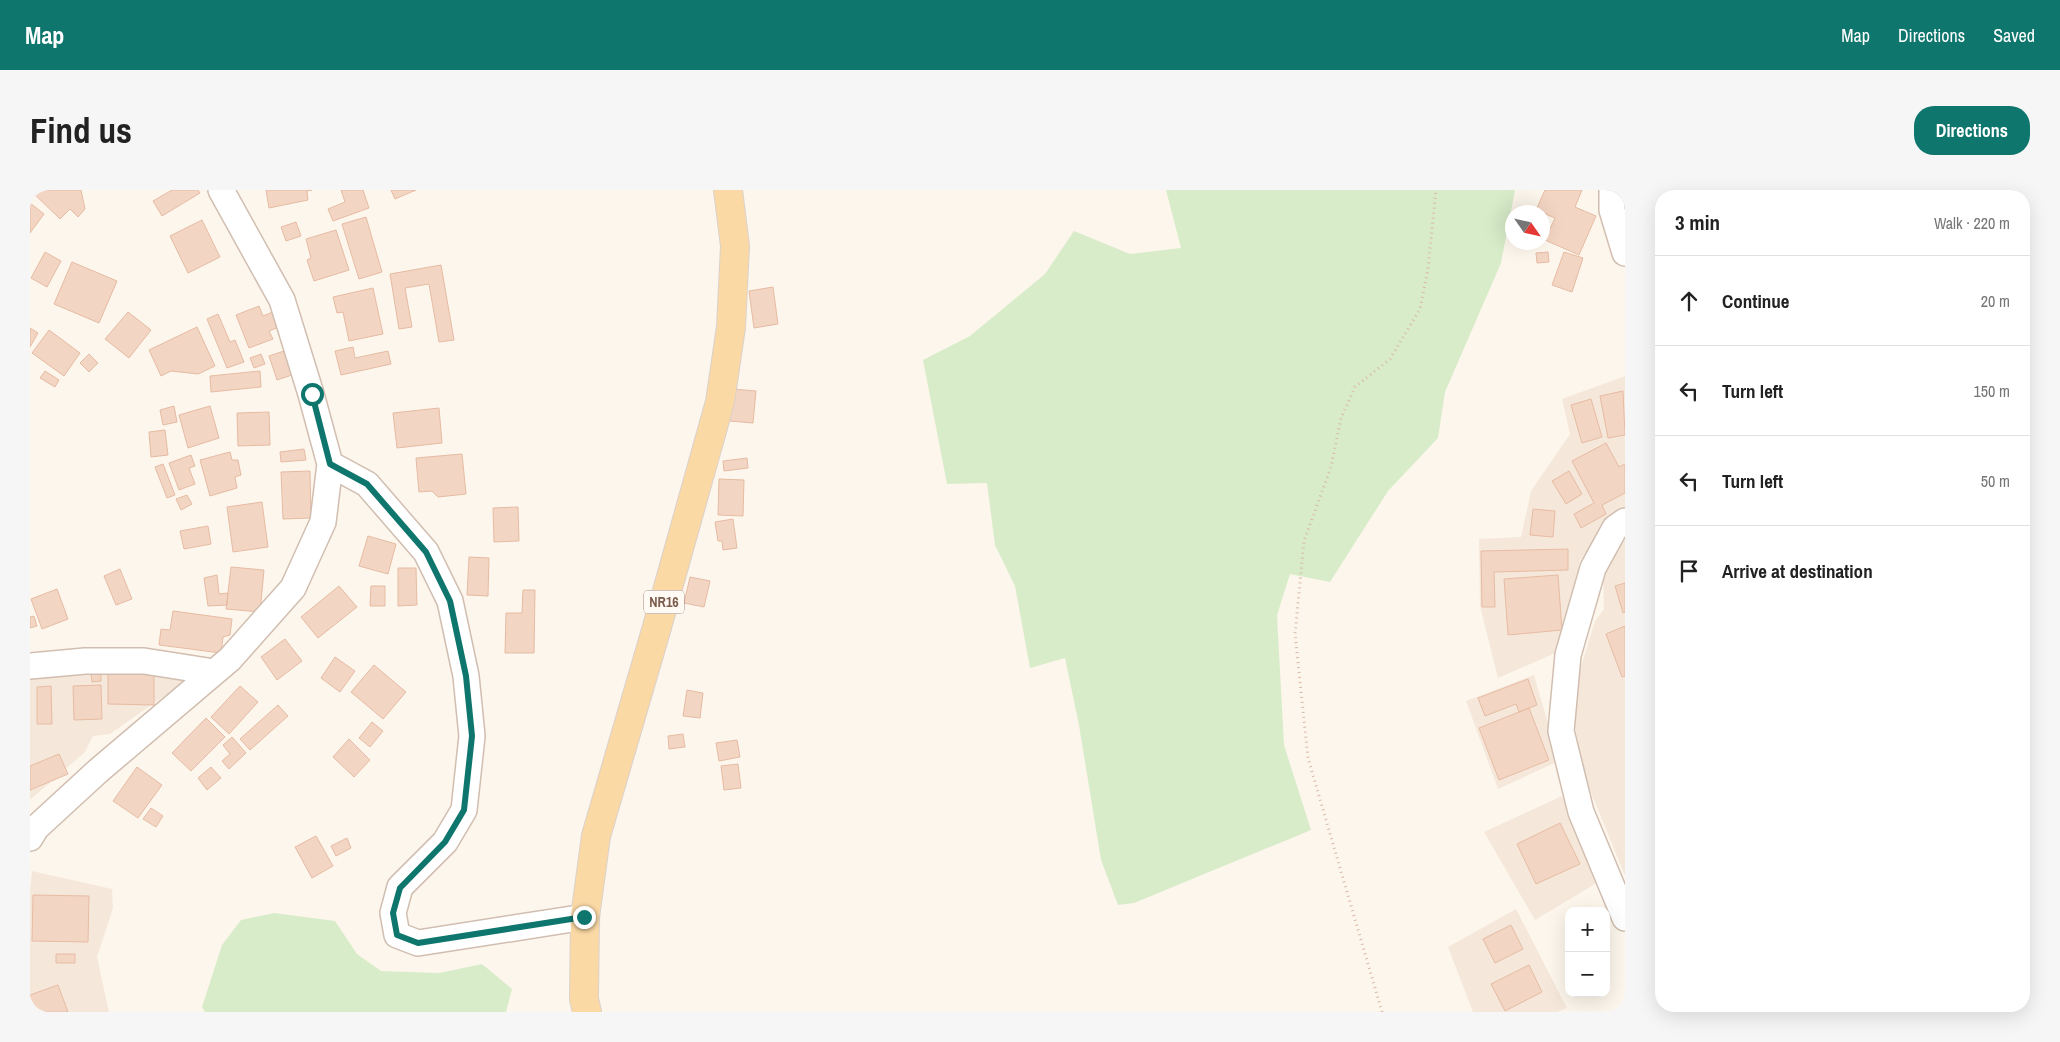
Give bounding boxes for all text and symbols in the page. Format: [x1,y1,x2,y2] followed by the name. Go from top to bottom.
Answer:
[25,19,64,51] text: Map
[1841,23,1870,48] text: Map
[1898,23,1965,48] text: Directions
[1993,23,2035,48] text: Saved
[1914,106,2030,155] button: Directions
[30,107,132,154] text: Find us
[1505,205,1550,250] north arrow
[1675,208,1720,237] text: 3 min
[1934,212,2010,234] text: Walk · 220 m
[1675,287,1703,315] icon: ahead
[1722,288,1790,314] text: Continue
[1981,290,2010,312] text: 20 m
[1675,377,1703,405] icon: left
[1722,378,1783,404] text: Turn left
[1974,380,2010,402] text: 150 m
[301,383,324,406] route start
[1675,467,1703,495] icon: left
[1722,468,1783,494] text: Turn left
[1981,470,2010,492] text: 50 m
[1675,557,1703,585] icon: arrive
[1722,558,1873,584] text: Arrive at destination
[644,591,684,614] road number: NR16
[573,906,596,929] route end
[1565,907,1610,997] map controls
[1565,907,1610,952] button: +
[1565,952,1610,997] button: −

